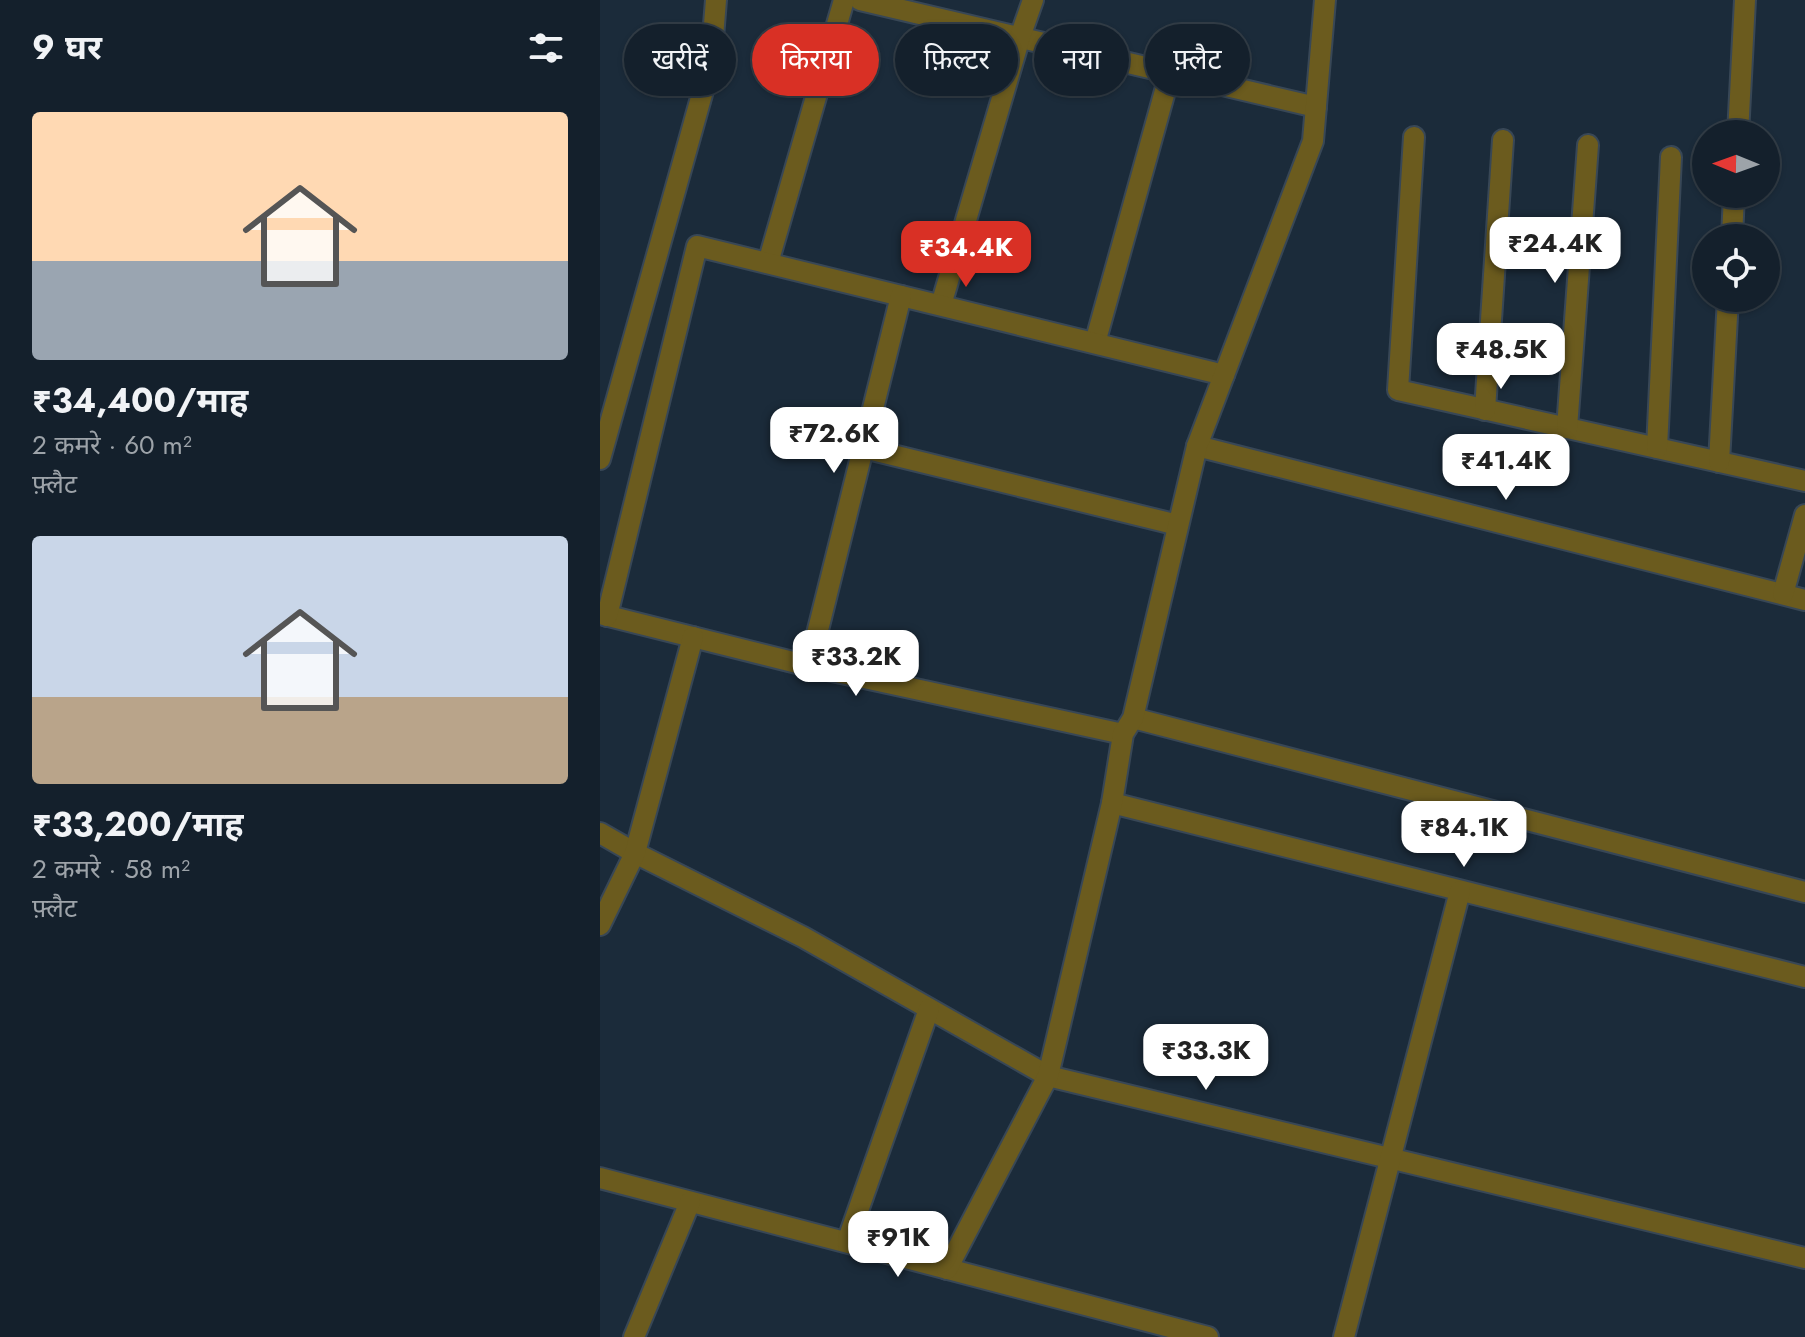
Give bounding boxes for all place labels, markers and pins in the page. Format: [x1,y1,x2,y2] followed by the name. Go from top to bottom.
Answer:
[1490,217,1620,285] pin: ₹24.4K
[901,221,1031,289] pin: ₹34.4K
[1436,323,1566,391] pin: ₹48.5K
[769,407,899,475] pin: ₹72.6K
[1441,434,1571,502] pin: ₹41.4K
[791,630,921,698] pin: ₹33.2K
[1399,801,1529,869] pin: ₹84.1K
[1141,1024,1271,1092] pin: ₹33.3K
[851,1211,945,1279] pin: ₹91K

